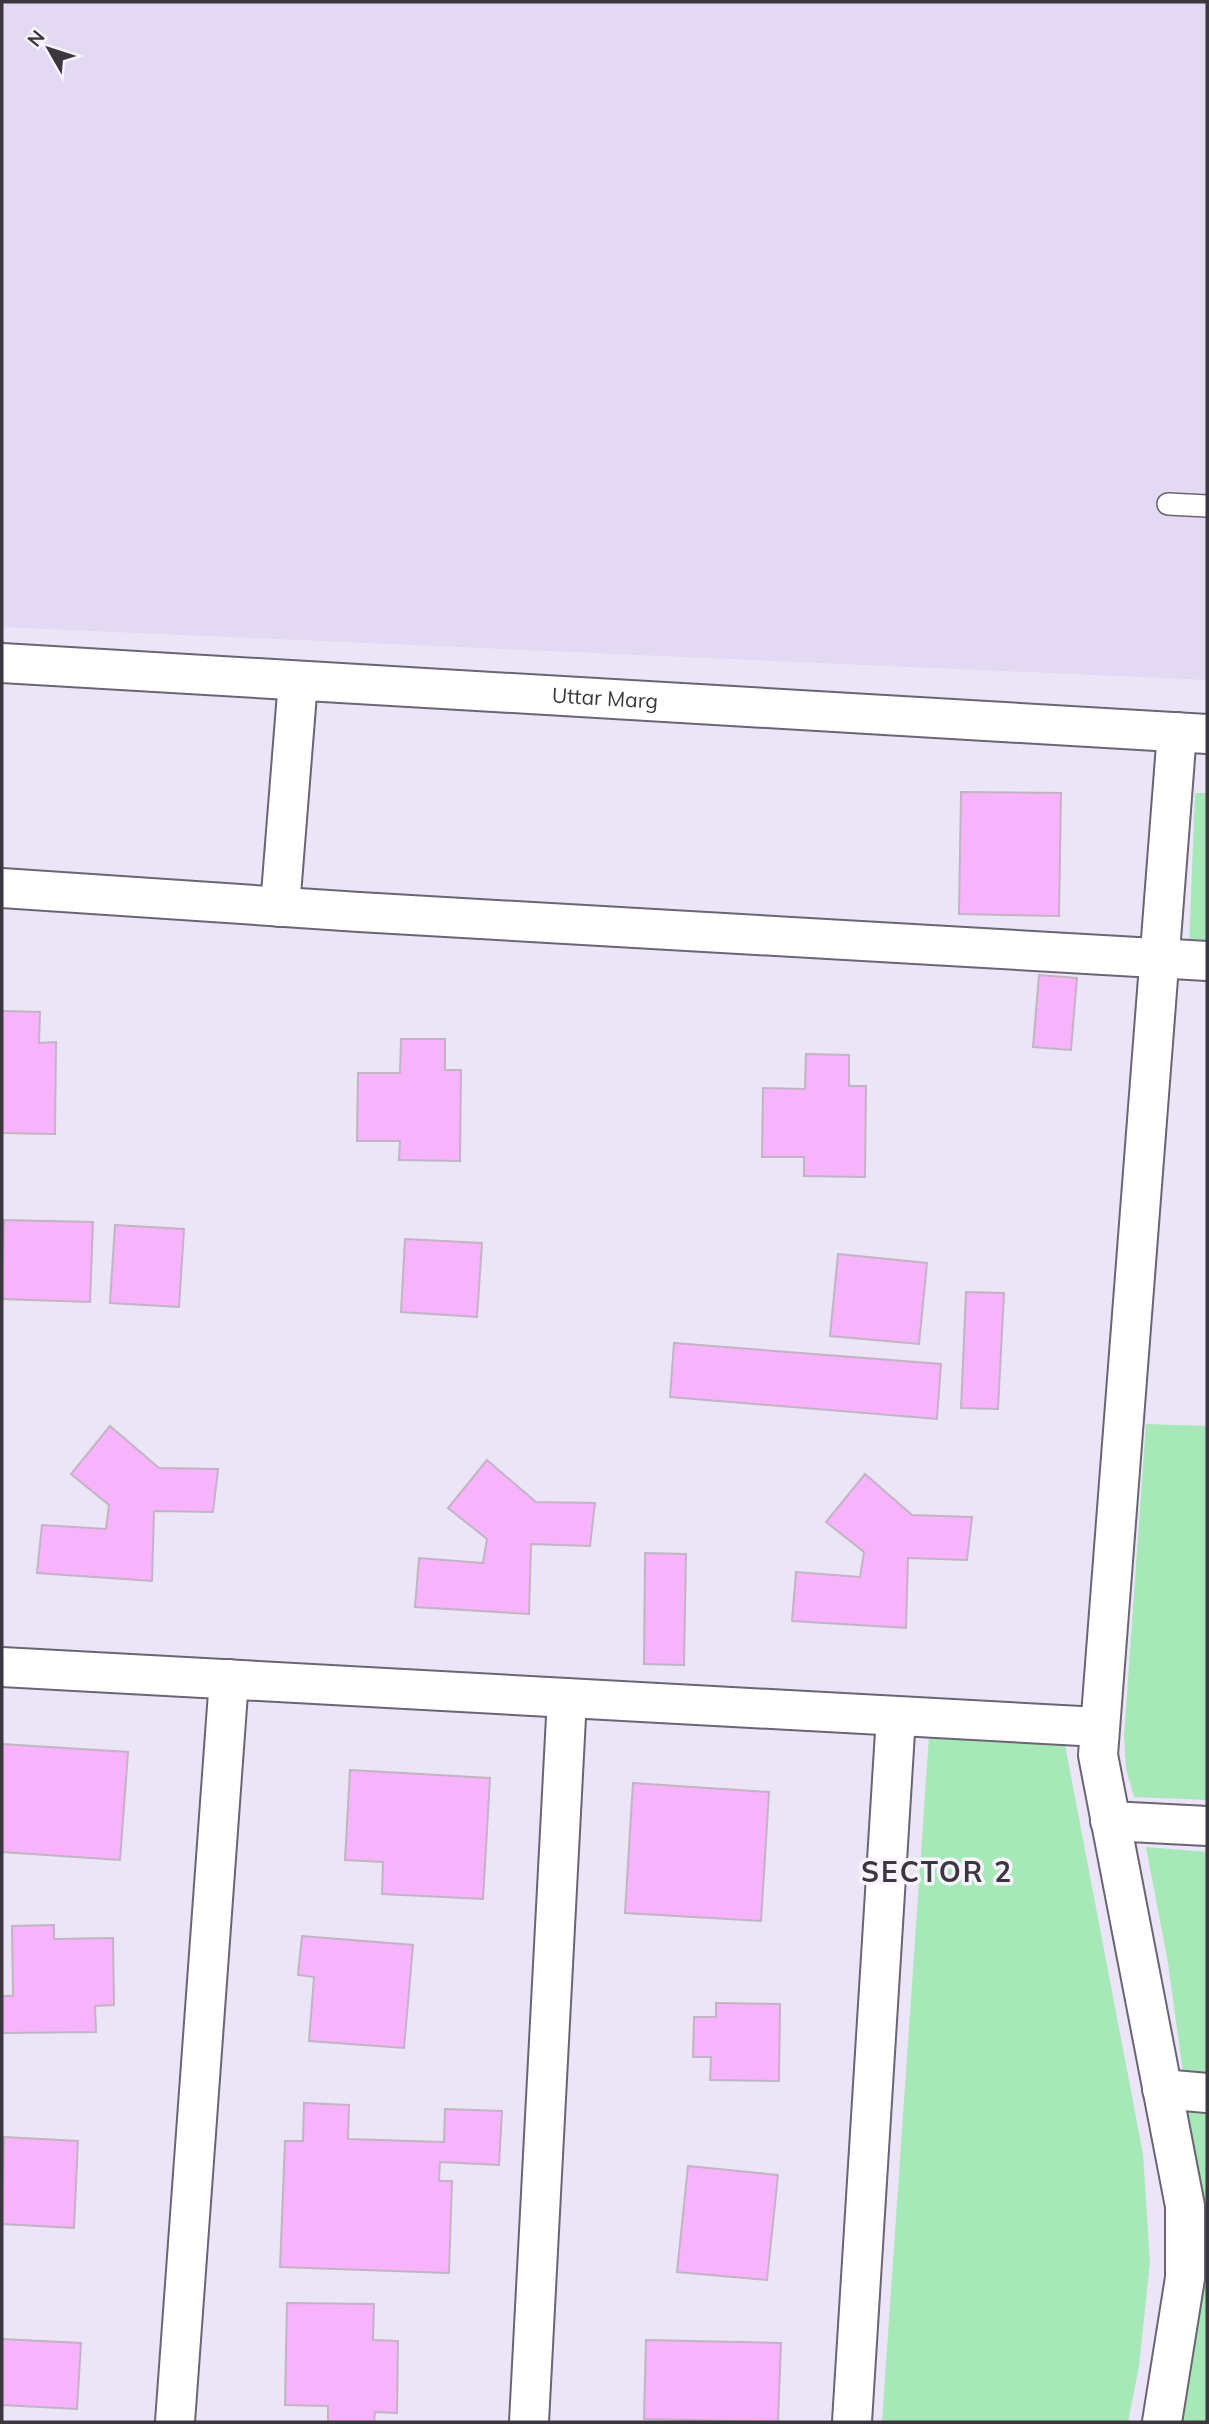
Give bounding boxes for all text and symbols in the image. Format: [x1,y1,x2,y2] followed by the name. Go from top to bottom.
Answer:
[14,14,84,84] north arrow
[22,25,50,51] text: N
[551,681,659,714] street label: Uttar Marg
[861,1854,1013,1889] district label: SECTOR 2

